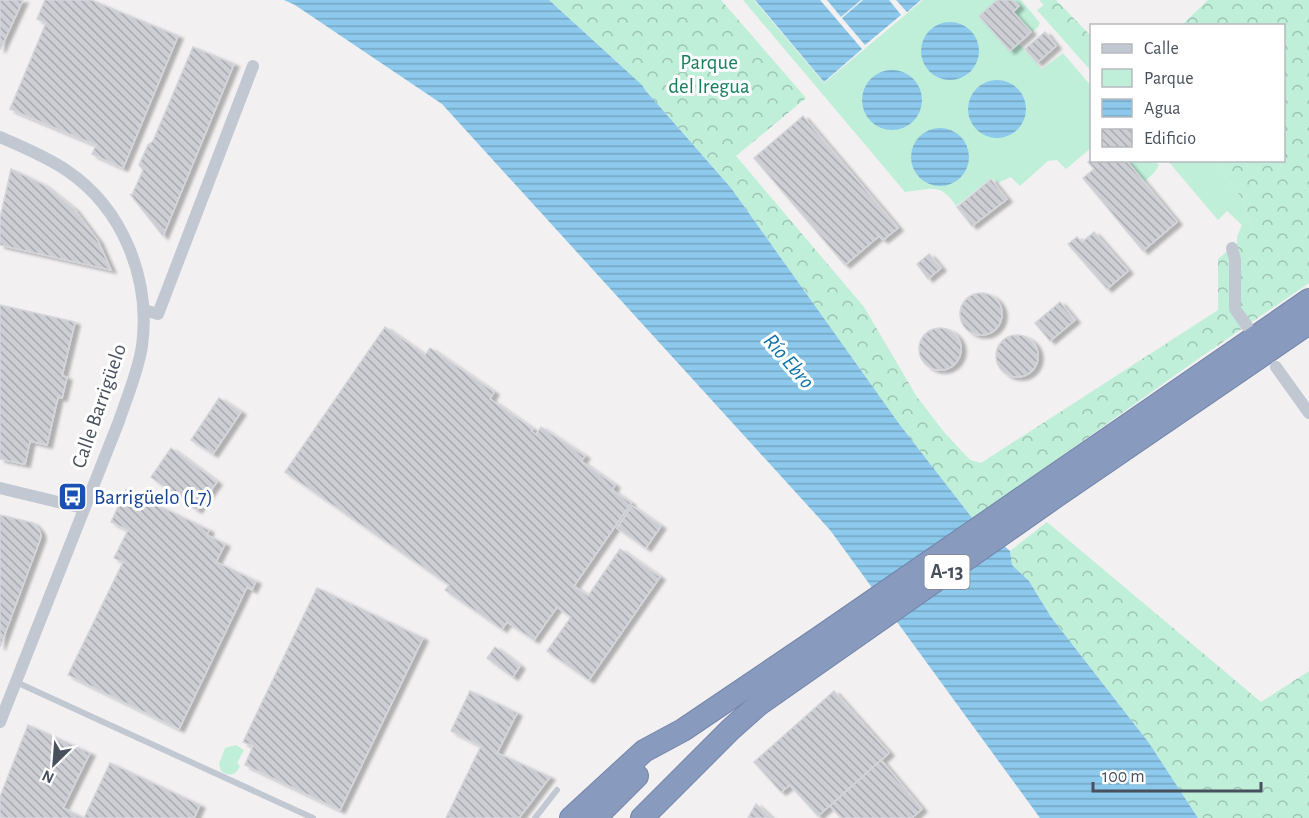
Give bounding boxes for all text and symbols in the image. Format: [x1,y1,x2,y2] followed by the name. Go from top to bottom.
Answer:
[1090,24,1285,162] legend
[1144,40,1179,58] text: Calle
[668,52,750,97] park label: Parque del Iregua
[1144,70,1193,88] text: Parque
[1144,100,1181,118] text: Agua
[1144,130,1196,148] text: Edificio
[759,329,819,393] water label: Río Ebro
[68,341,130,471] street label: Calle Barrigüelo
[57,481,89,513] bus stop icon: Barrigüelo (L7)
[94,487,213,508] place label: Barrigüelo (L7)
[924,555,970,589] road number: A-13
[24,734,84,794] north arrow
[1093,755,1261,793] scale bar
[40,767,57,786] text: N
[1102,768,1145,786] text: 100 m

